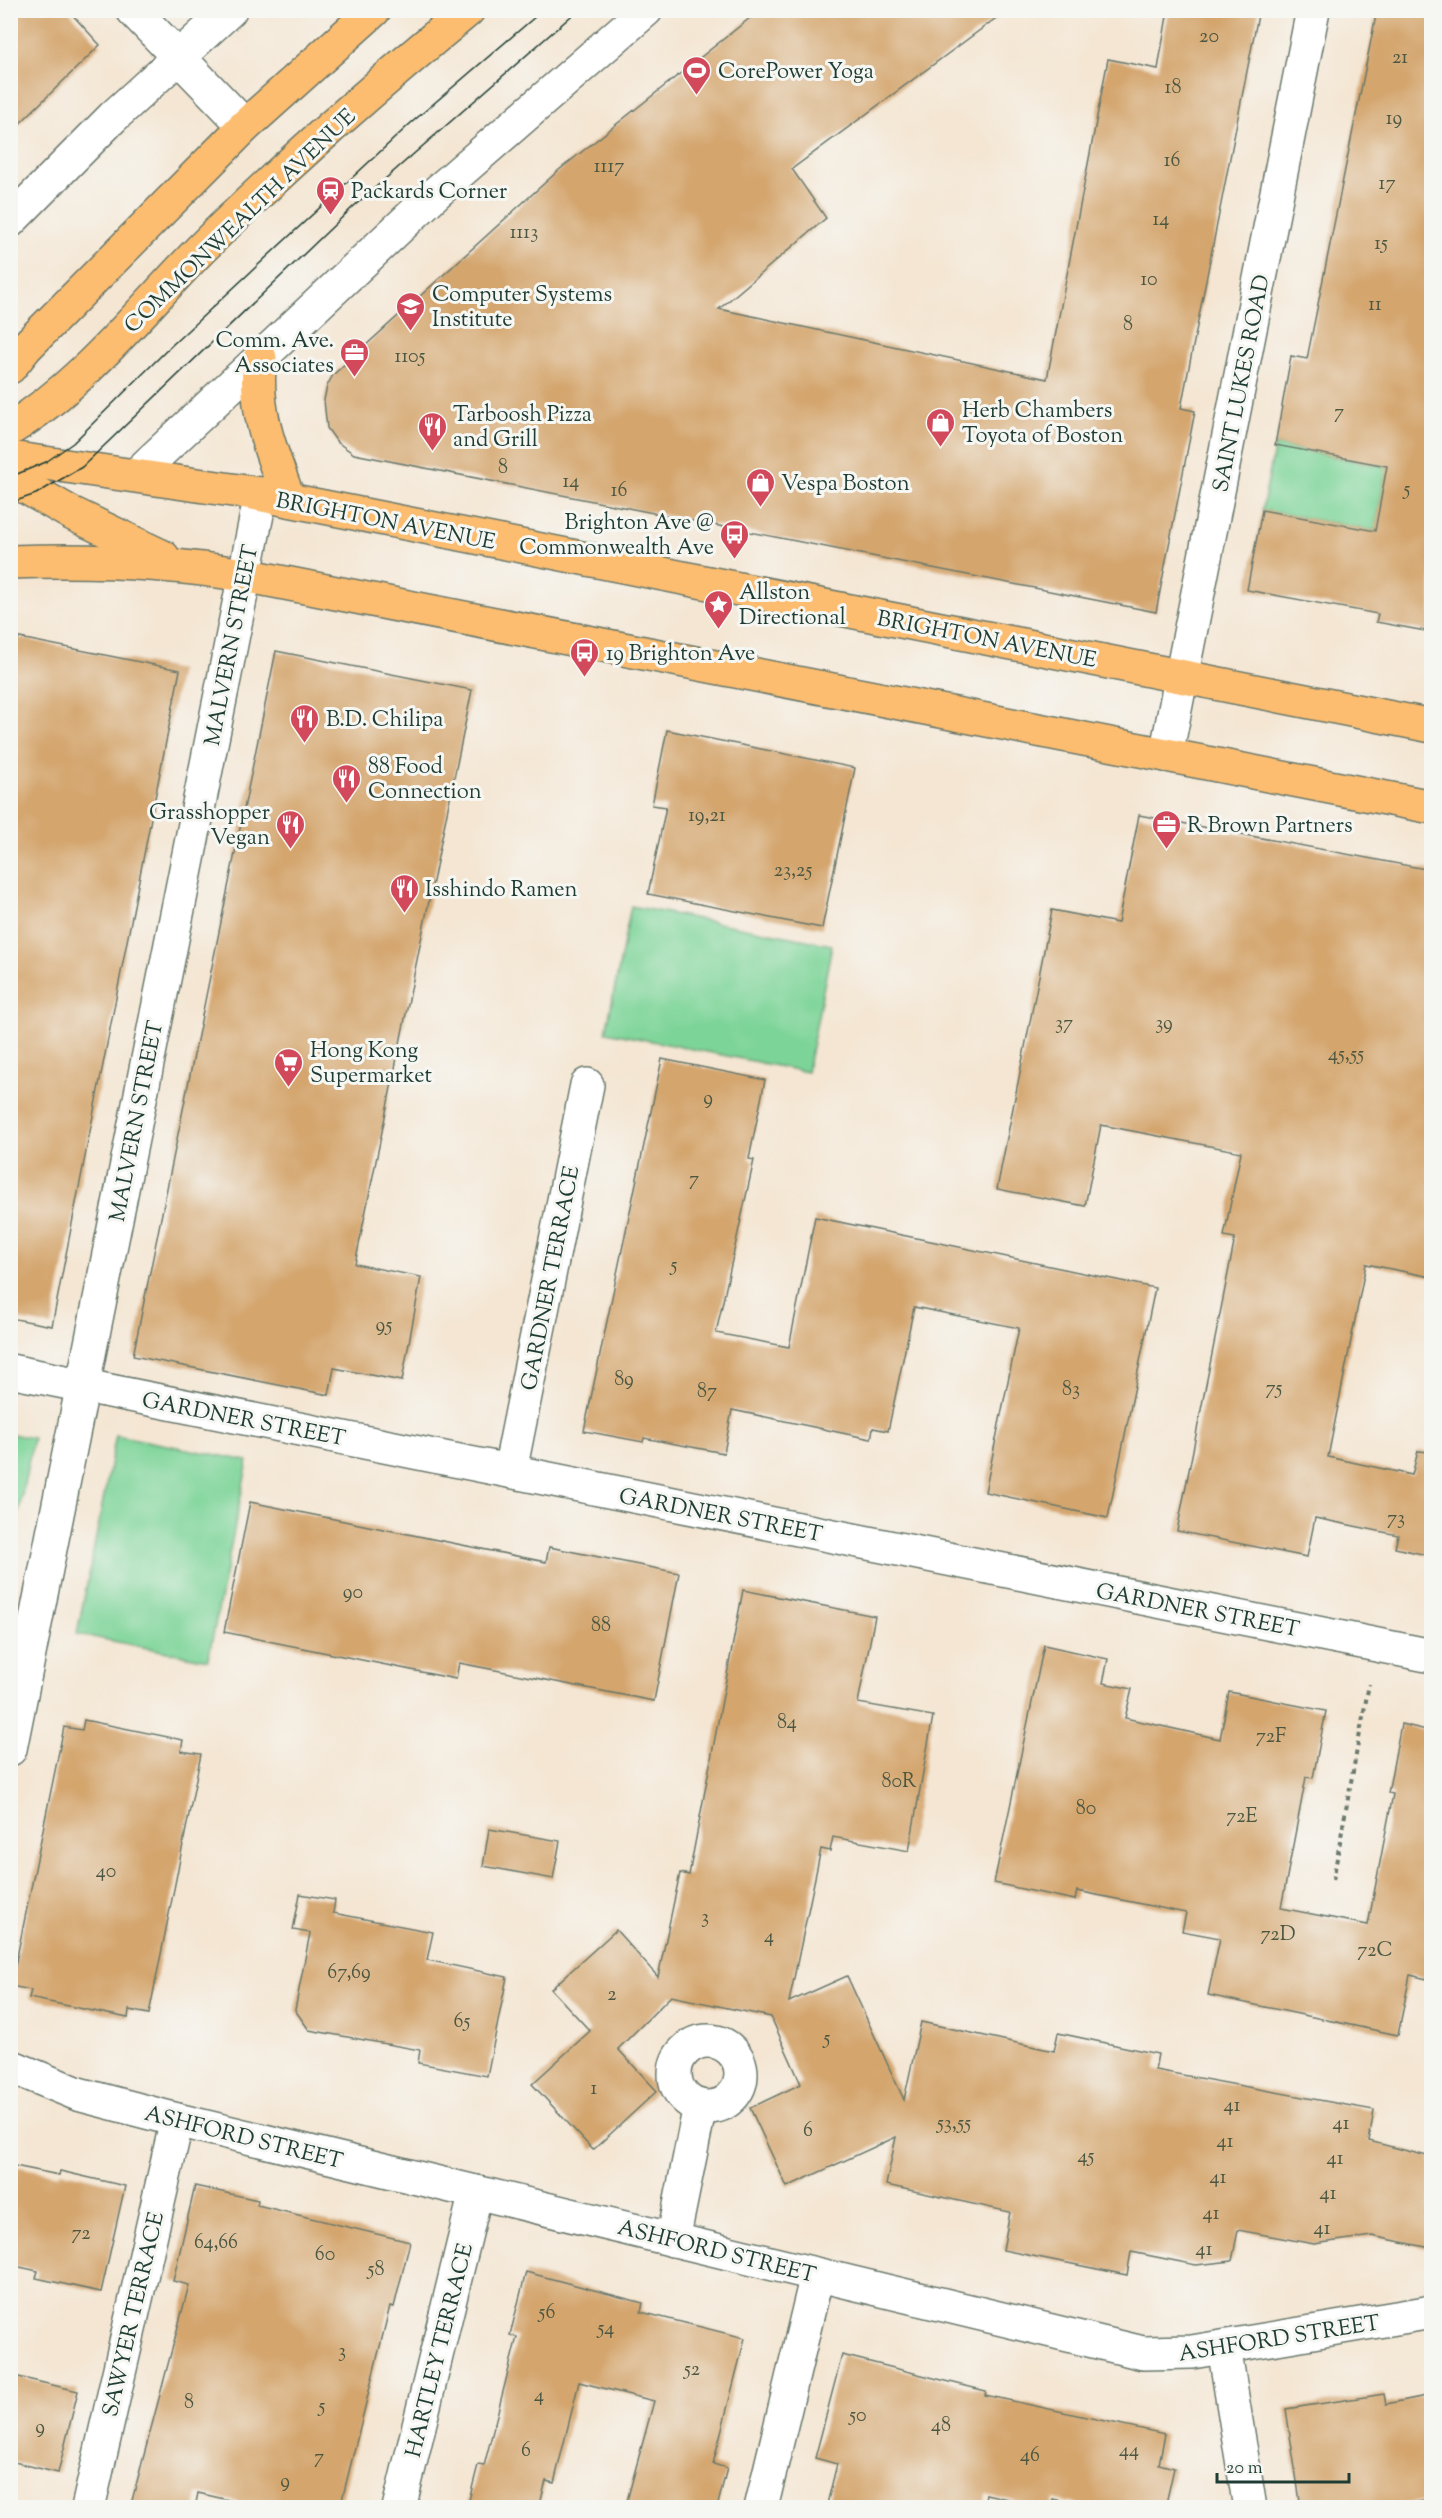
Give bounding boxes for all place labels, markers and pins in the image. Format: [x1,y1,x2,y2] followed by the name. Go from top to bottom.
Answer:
[681,54,713,96] sports icon: CorePower Yoga
[718,57,874,89] place label: CorePower Yoga
[314,174,346,216] station icon: Packards Corner
[351,177,507,209] place label: Packards Corner
[432,280,612,337] place label: Computer Systems Institute
[395,290,427,332] school or university icon: Computer Systems Institute
[215,326,334,383] place label: Comm. Ave. Associates
[339,336,371,378] office icon: Comm. Ave. Associates
[962,396,1123,453] place label: Herb Chambers Toyota of Boston
[453,400,592,457] place label: Tarboosh Pizza and Grill
[925,406,957,448] shop icon: Herb Chambers Toyota of Boston
[416,410,448,452] restaurant icon: Tarboosh Pizza and Grill
[744,466,776,508] shop icon: Vespa Boston
[781,469,910,501] place label: Vespa Boston
[519,508,714,565] place label: Brighton Ave @ Commonwealth Ave
[719,518,751,560] bus stop icon: Brighton Ave @ Commonwealth Ave
[739,578,846,635] place label: Allston Directional
[702,588,734,630] place icon: Allston Directional
[569,636,601,678] bus stop icon: 19 Brighton Ave
[606,639,755,671] place label: 19 Brighton Ave
[289,702,321,744] restaurant icon: B.D. Chilipa
[326,705,443,737] place label: B.D. Chilipa
[368,752,482,809] place label: 88 Food Connection
[331,762,363,804] restaurant icon: 88 Food Connection
[149,798,270,855] place label: Grasshopper Vegan
[275,808,307,850] restaurant icon: Grasshopper Vegan
[1150,808,1182,850] office icon: R Brown Partners
[1187,811,1353,843] place label: R Brown Partners
[388,872,420,914] restaurant icon: Isshindo Ramen
[425,875,578,907] place label: Isshindo Ramen
[310,1036,432,1093] place label: Hong Kong Supermarket
[273,1046,305,1088] supermarket icon: Hong Kong Supermarket

